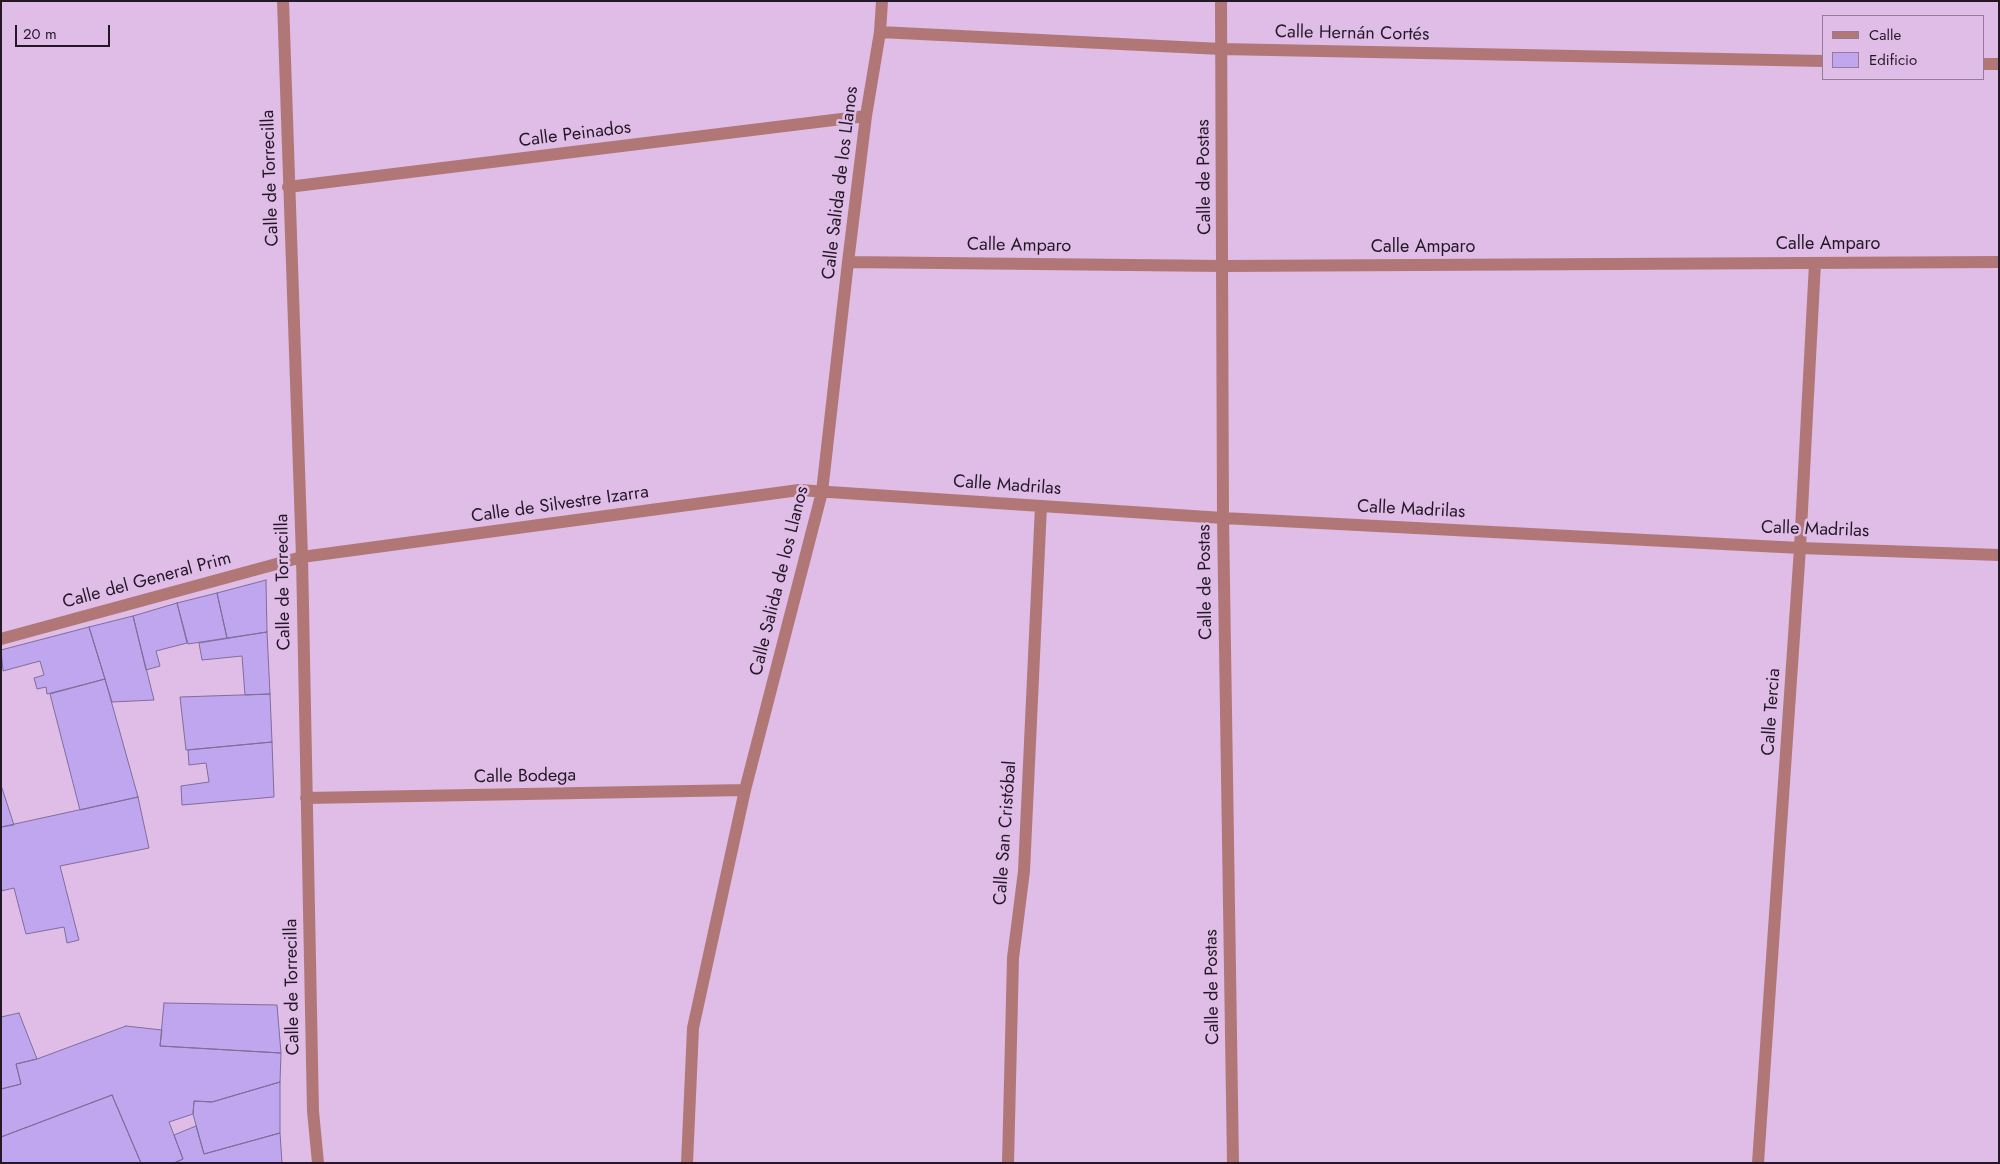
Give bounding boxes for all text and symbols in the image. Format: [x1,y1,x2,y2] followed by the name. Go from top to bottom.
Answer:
[18,15,112,47] scale bar
[1822,15,1985,80] legend
[1275,22,1429,46] street label: Calle Hernán Cortés
[23,23,57,45] text: 20 m
[1869,24,1901,46] text: Calle
[1869,49,1917,71] text: Edificio
[818,85,864,281] street label: Calle Salida de los Llanos
[258,109,284,247] street label: Calle de Torrecilla
[518,117,632,153] street label: Calle Peinados
[1193,119,1217,235] street label: Calle de Postas
[967,234,1071,258] street label: Calle Amparo
[1776,234,1880,256] street label: Calle Amparo
[1371,237,1475,259] street label: Calle Amparo
[952,471,1062,501] street label: Calle Madrilas
[470,482,650,528] street label: Calle de Silvestre Izarra
[746,484,814,678] street label: Calle Salida de los Llanos
[1356,496,1466,524] street label: Calle Madrilas
[272,513,296,651] street label: Calle de Torrecilla
[1760,517,1870,543] street label: Calle Madrilas
[1194,524,1218,640] street label: Calle de Postas
[60,548,234,614] street label: Calle del General Prim
[1758,668,1786,756] street label: Calle Tercia
[990,760,1022,906] street label: Calle San Cristóbal
[474,765,576,789] street label: Calle Bodega
[281,918,305,1056] street label: Calle de Torrecilla
[1201,929,1225,1045] street label: Calle de Postas

